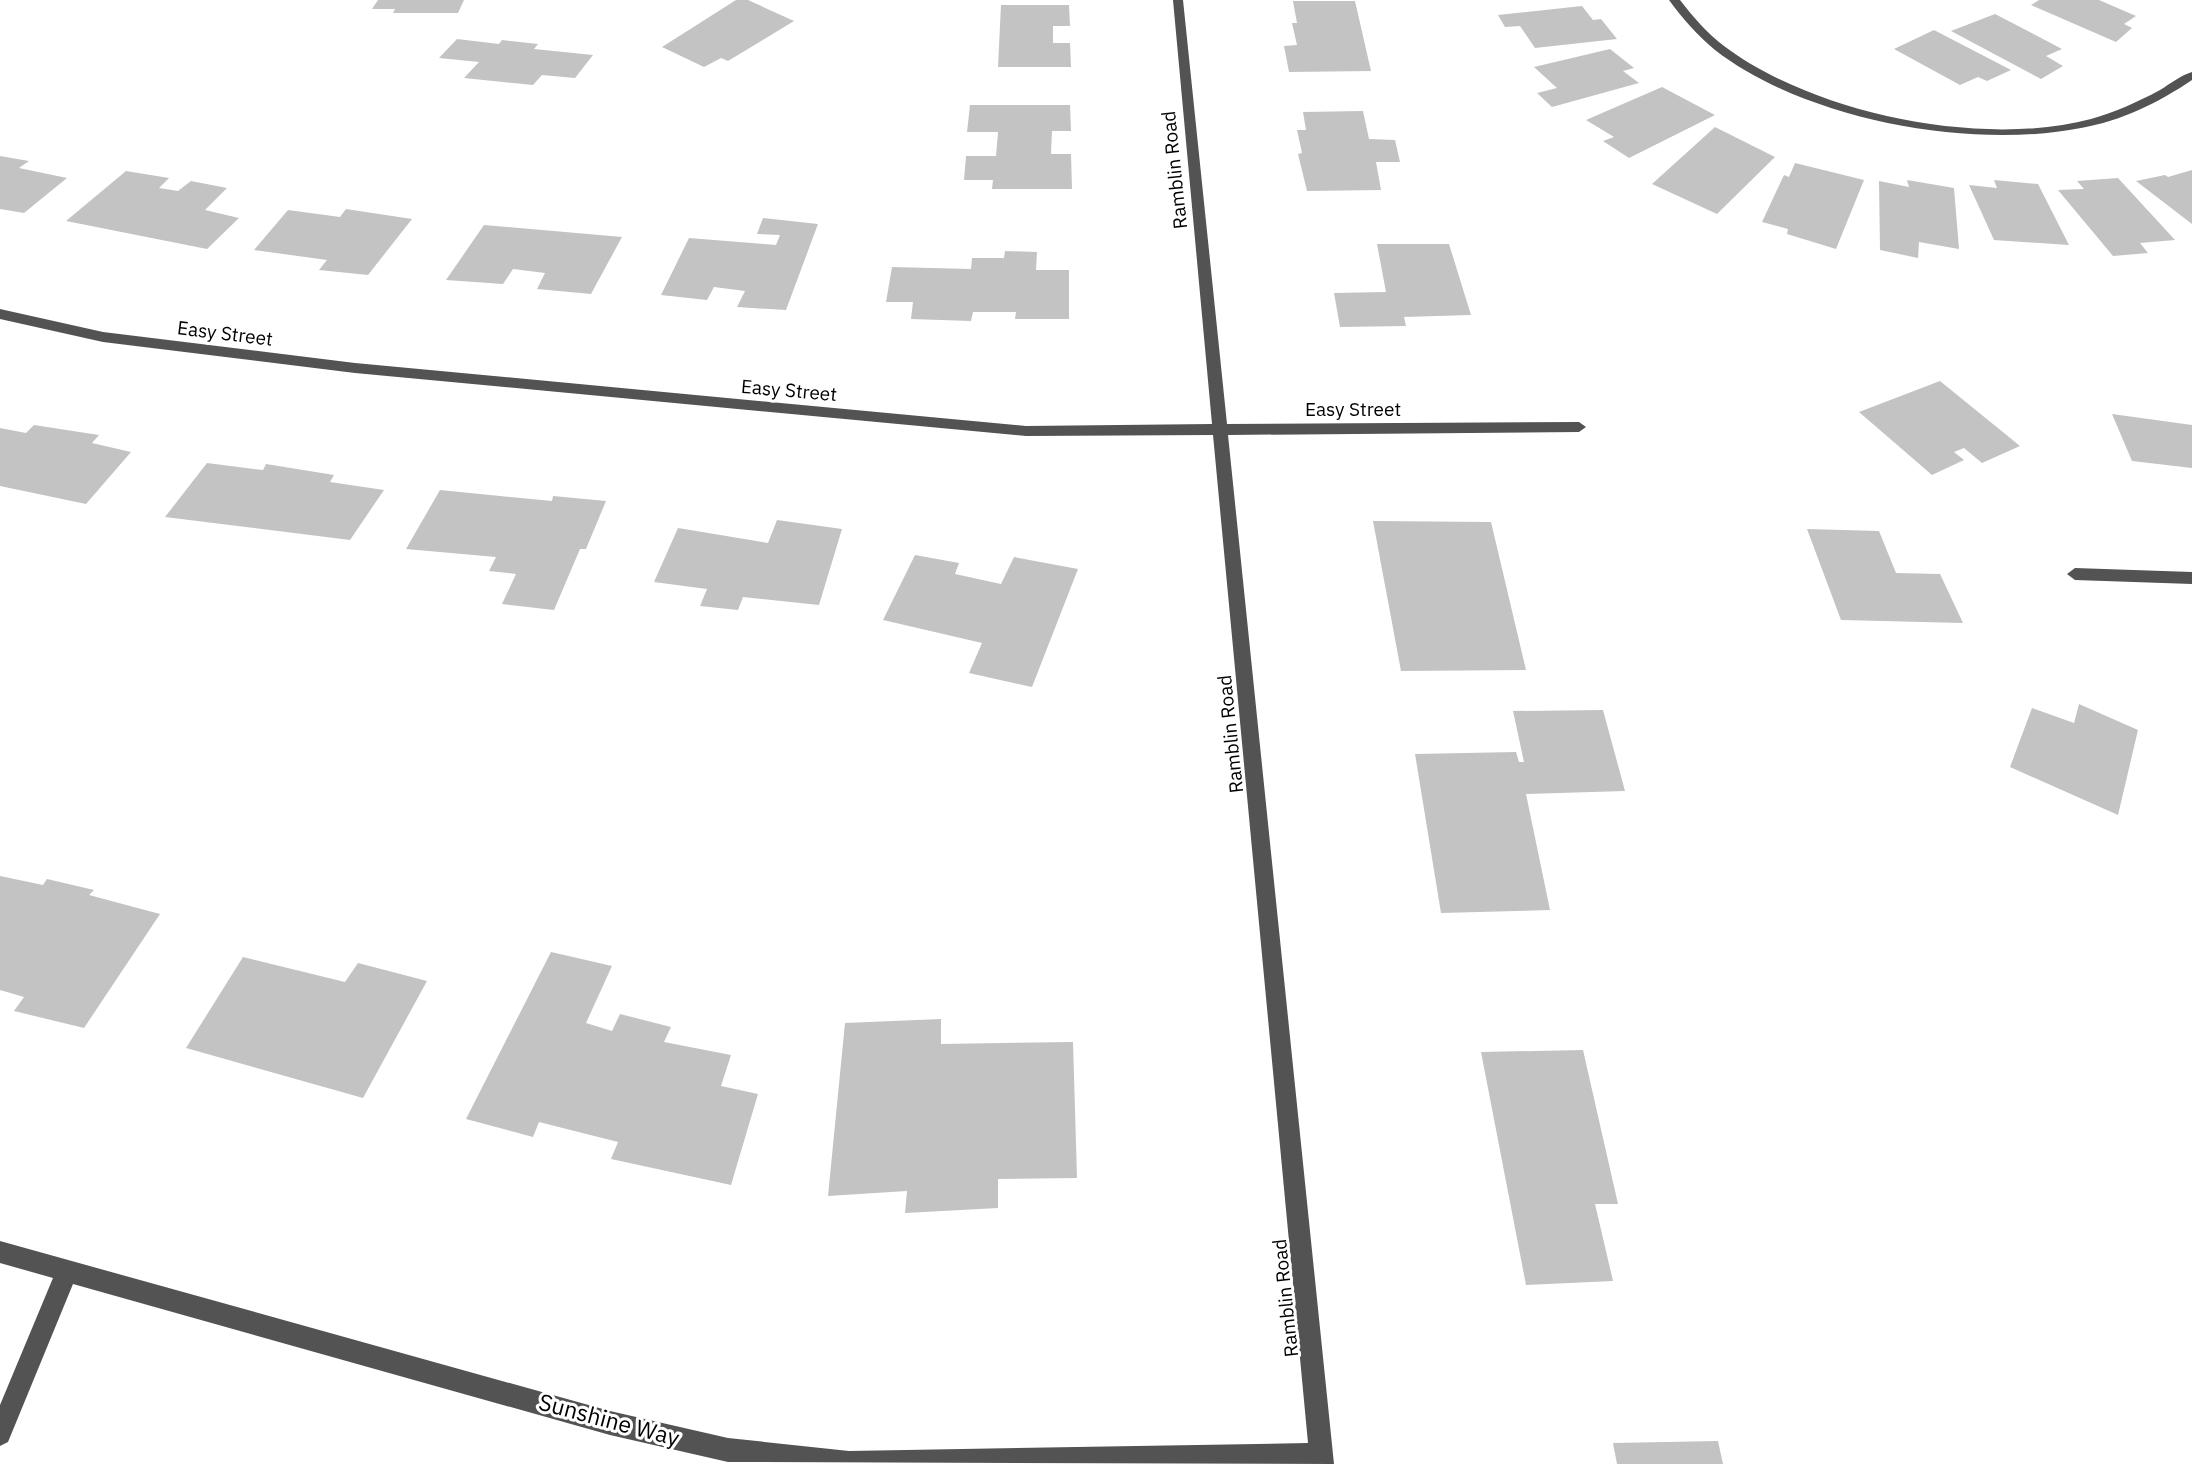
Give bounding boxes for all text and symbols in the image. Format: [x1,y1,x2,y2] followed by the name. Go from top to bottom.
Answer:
[1156,110,1192,230] street label: Ramblin Road
[176,315,274,351] street label: Easy Street
[740,374,838,406] street label: Easy Street
[1305,397,1401,421] street label: Easy Street
[1212,674,1248,794] street label: Ramblin Road
[1267,1238,1303,1358] street label: Ramblin Road
[536,1386,683,1452] street label: Sunshine Way

